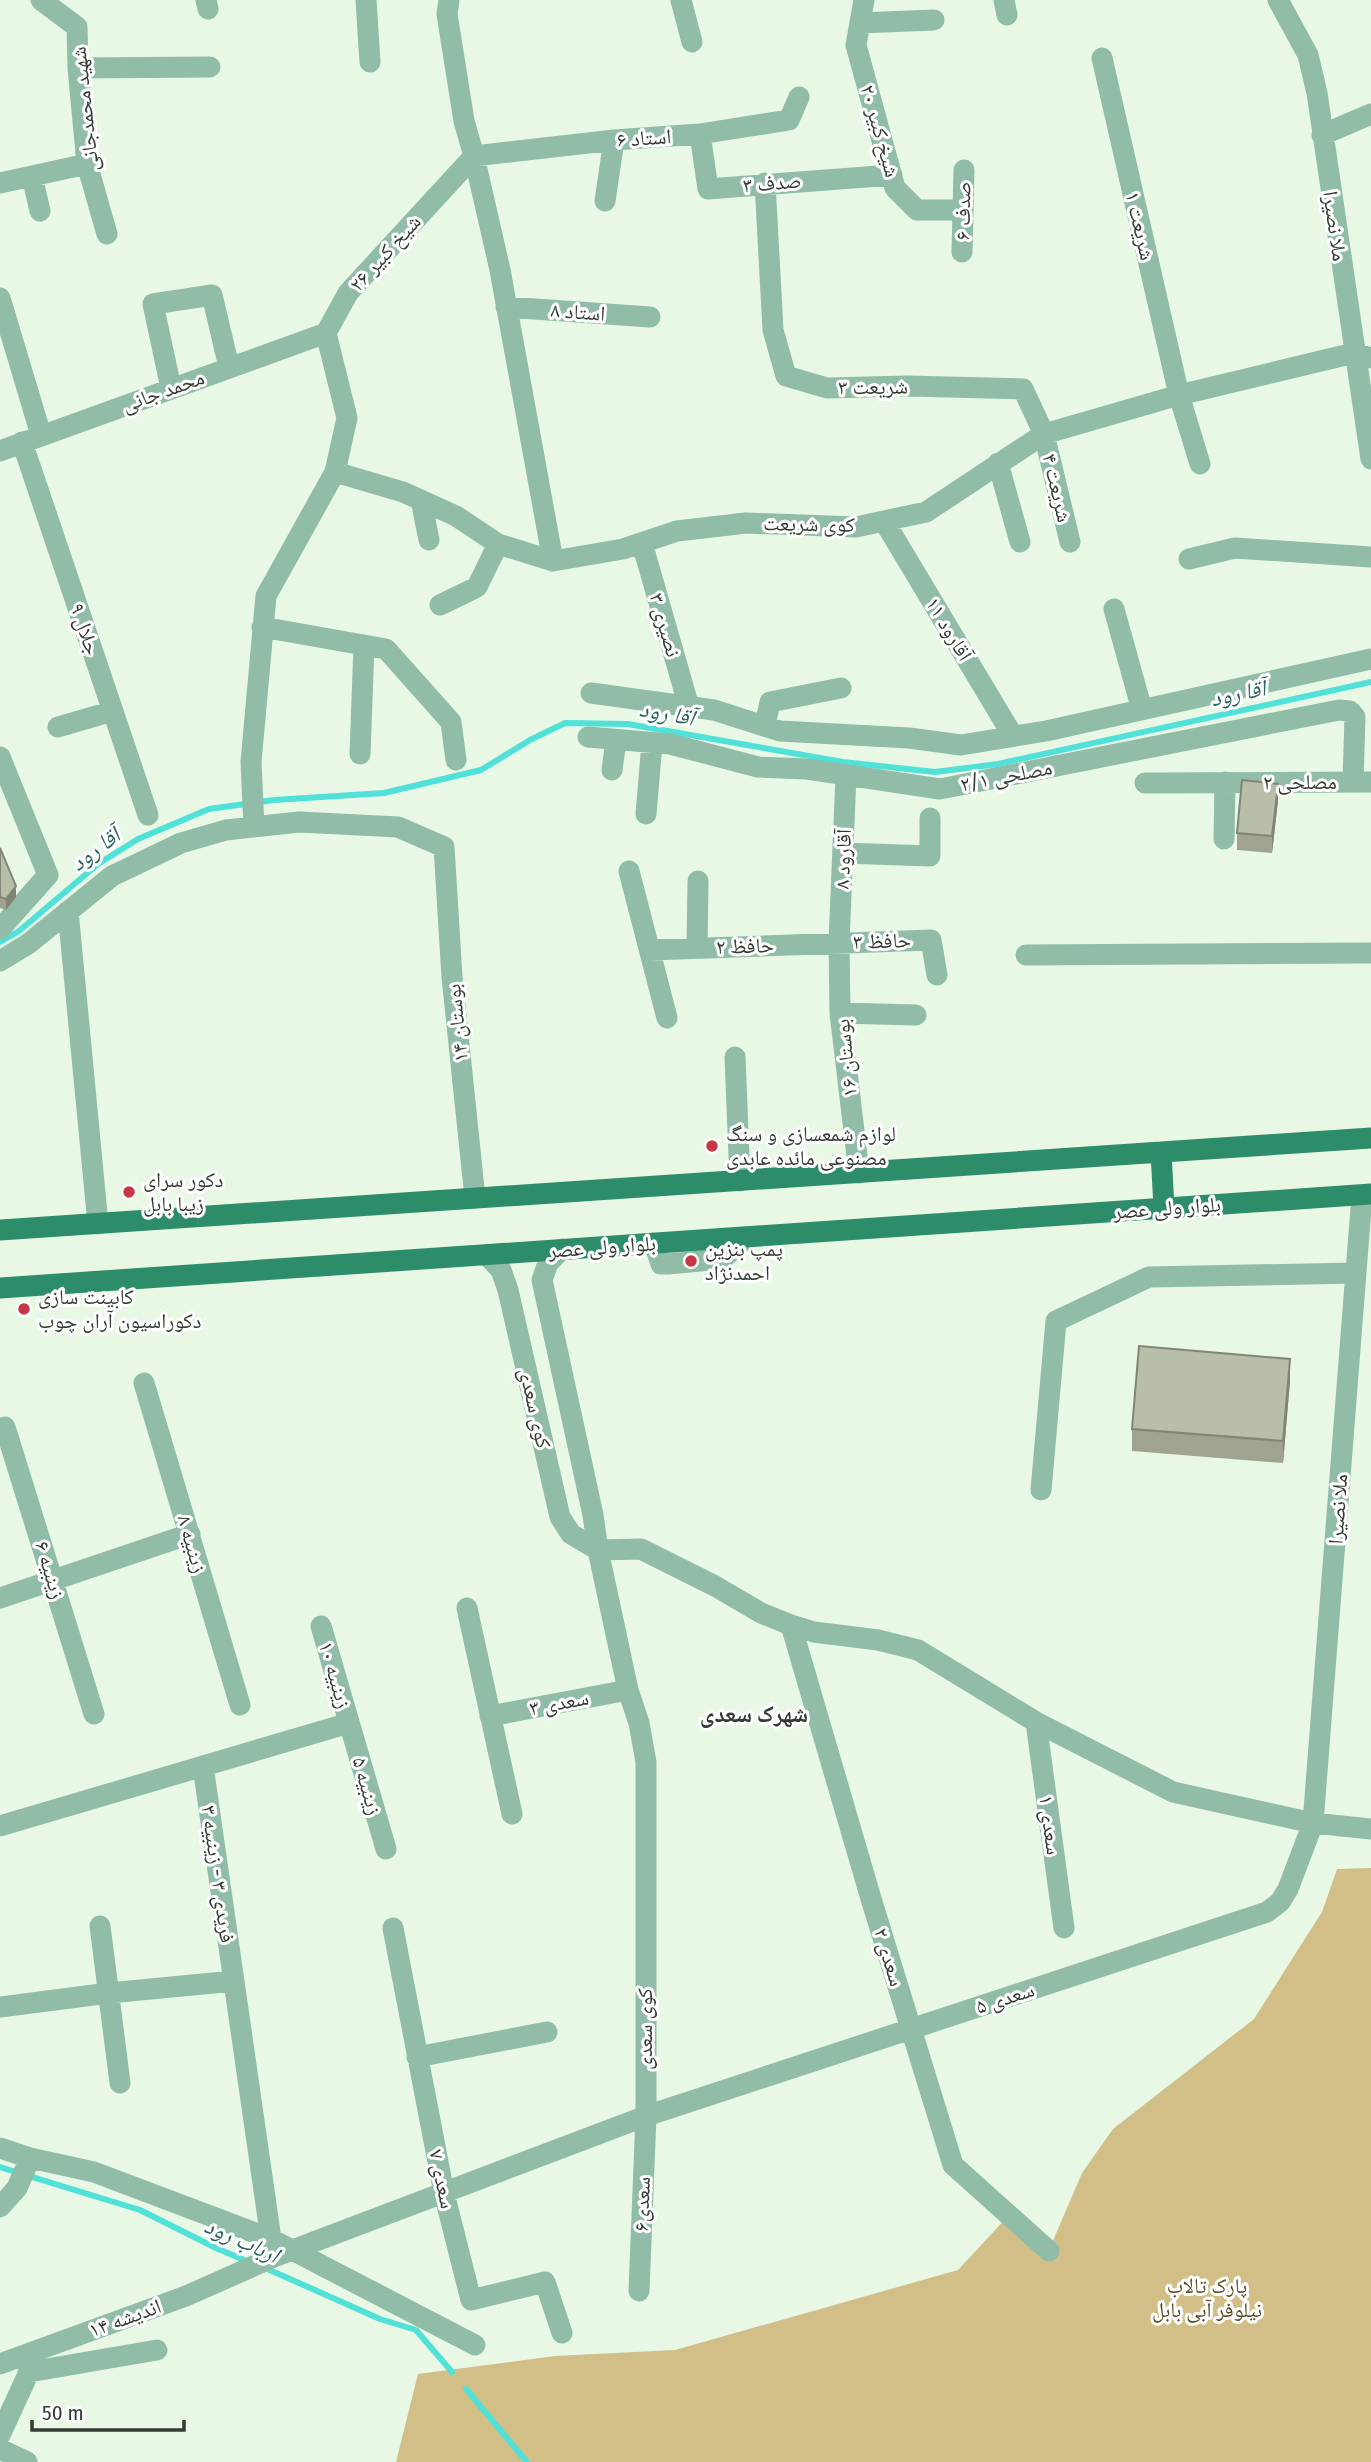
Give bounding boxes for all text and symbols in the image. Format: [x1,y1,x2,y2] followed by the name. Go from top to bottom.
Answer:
[66,45,104,173] street label: شهید محمدجانی
[854,82,906,180] street label: شیخ کبیر ۲۰
[616,123,672,153] street label: استاد ۶
[742,167,802,199] street label: صدف ۳
[949,181,977,241] street label: صدف ۶
[1119,189,1161,263] street label: شریعت ۱
[1317,189,1353,263] street label: ملا نصیرا
[344,209,426,297] street label: شیخ کبیر ۲۶
[550,297,606,327] street label: استاد ۸
[118,364,208,418] street label: محمد جانی
[838,373,908,401] street label: شریعت ۳
[1036,451,1078,525] street label: شریعت ۴
[763,510,855,538] street label: کوی شریعت
[643,590,687,660] street label: نصیری ۳
[920,592,978,666] street label: آقارود ۱۱
[64,600,106,658] street label: جلال ۹
[1208,672,1273,712] water label: آقا رود
[637,694,702,732] water label: آقا رود
[958,754,1054,798] street label: مصلحی ۲/۱
[1263,769,1337,795] street label: مصلحی ۲
[64,818,130,877] water label: آقا رود
[829,828,857,890] street label: آقارود ۸
[852,927,912,955] street label: حافظ ۳
[715,932,775,960] street label: حافظ ۲
[440,983,474,1063] street label: بوستان ۱۴
[829,1018,863,1098] street label: بوستان ۱۶
[726,1121,896,1171] place label: لوازم شمعسازی و سنگ مصنوعی مائده عابدی
[704,1138,720,1154] marker: لوازم شمعسازی و سنگ مصنوعی مائده عابدی
[143,1167,224,1217] place label: دکور سرای زیبا بابل
[121,1184,137,1200] marker: دکور سرای زیبا بابل
[1111,1191,1222,1225] street label: بلوار ولی عصر
[546,1230,657,1264] street label: بلوار ولی عصر
[705,1236,783,1286] place label: پمپ بنزین احمدنژاد
[683,1253,699,1269] marker: پمپ بنزین احمدنژاد
[38,1284,202,1334] place label: کابینت سازی دکوراسیون آران چوب
[16,1301,32,1317] marker: کابینت سازی دکوراسیون آران چوب
[513,1365,557,1451] street label: کوی سعدی
[1323,1473,1353,1545] street label: ملا نصیرا
[171,1512,213,1576] street label: زینبیه ۸
[29,1538,71,1602] street label: زینبیه ۶
[313,1639,357,1711] street label: زینبیه ۱۰
[527,1685,591,1721] street label: سعدی ۳
[700,1700,808,1728] district label: شهرک سعدی
[346,1754,388,1818] street label: زینبیه ۵
[1033,1794,1067,1856] street label: سعدی ۱
[195,1804,241,1944] street label: فریدی ۳ - زینبیه ۳
[868,1925,910,1989] street label: سعدی ۲
[973,1976,1037,2020] street label: سعدی ۵
[632,1988,658,2070] street label: کوی سعدی
[423,2147,461,2211] street label: سعدی ۷
[628,2176,656,2232] street label: سعدی۶
[200,2211,286,2270] water label: ارباب رود
[1152,2273,1262,2323] park label: پارک تالاب نیلوفر آبی بابل
[85,2293,165,2343] street label: اندیشه ۱۴
[32,2388,184,2432] scale bar
[42,2400,84,2426] text: 50 m

